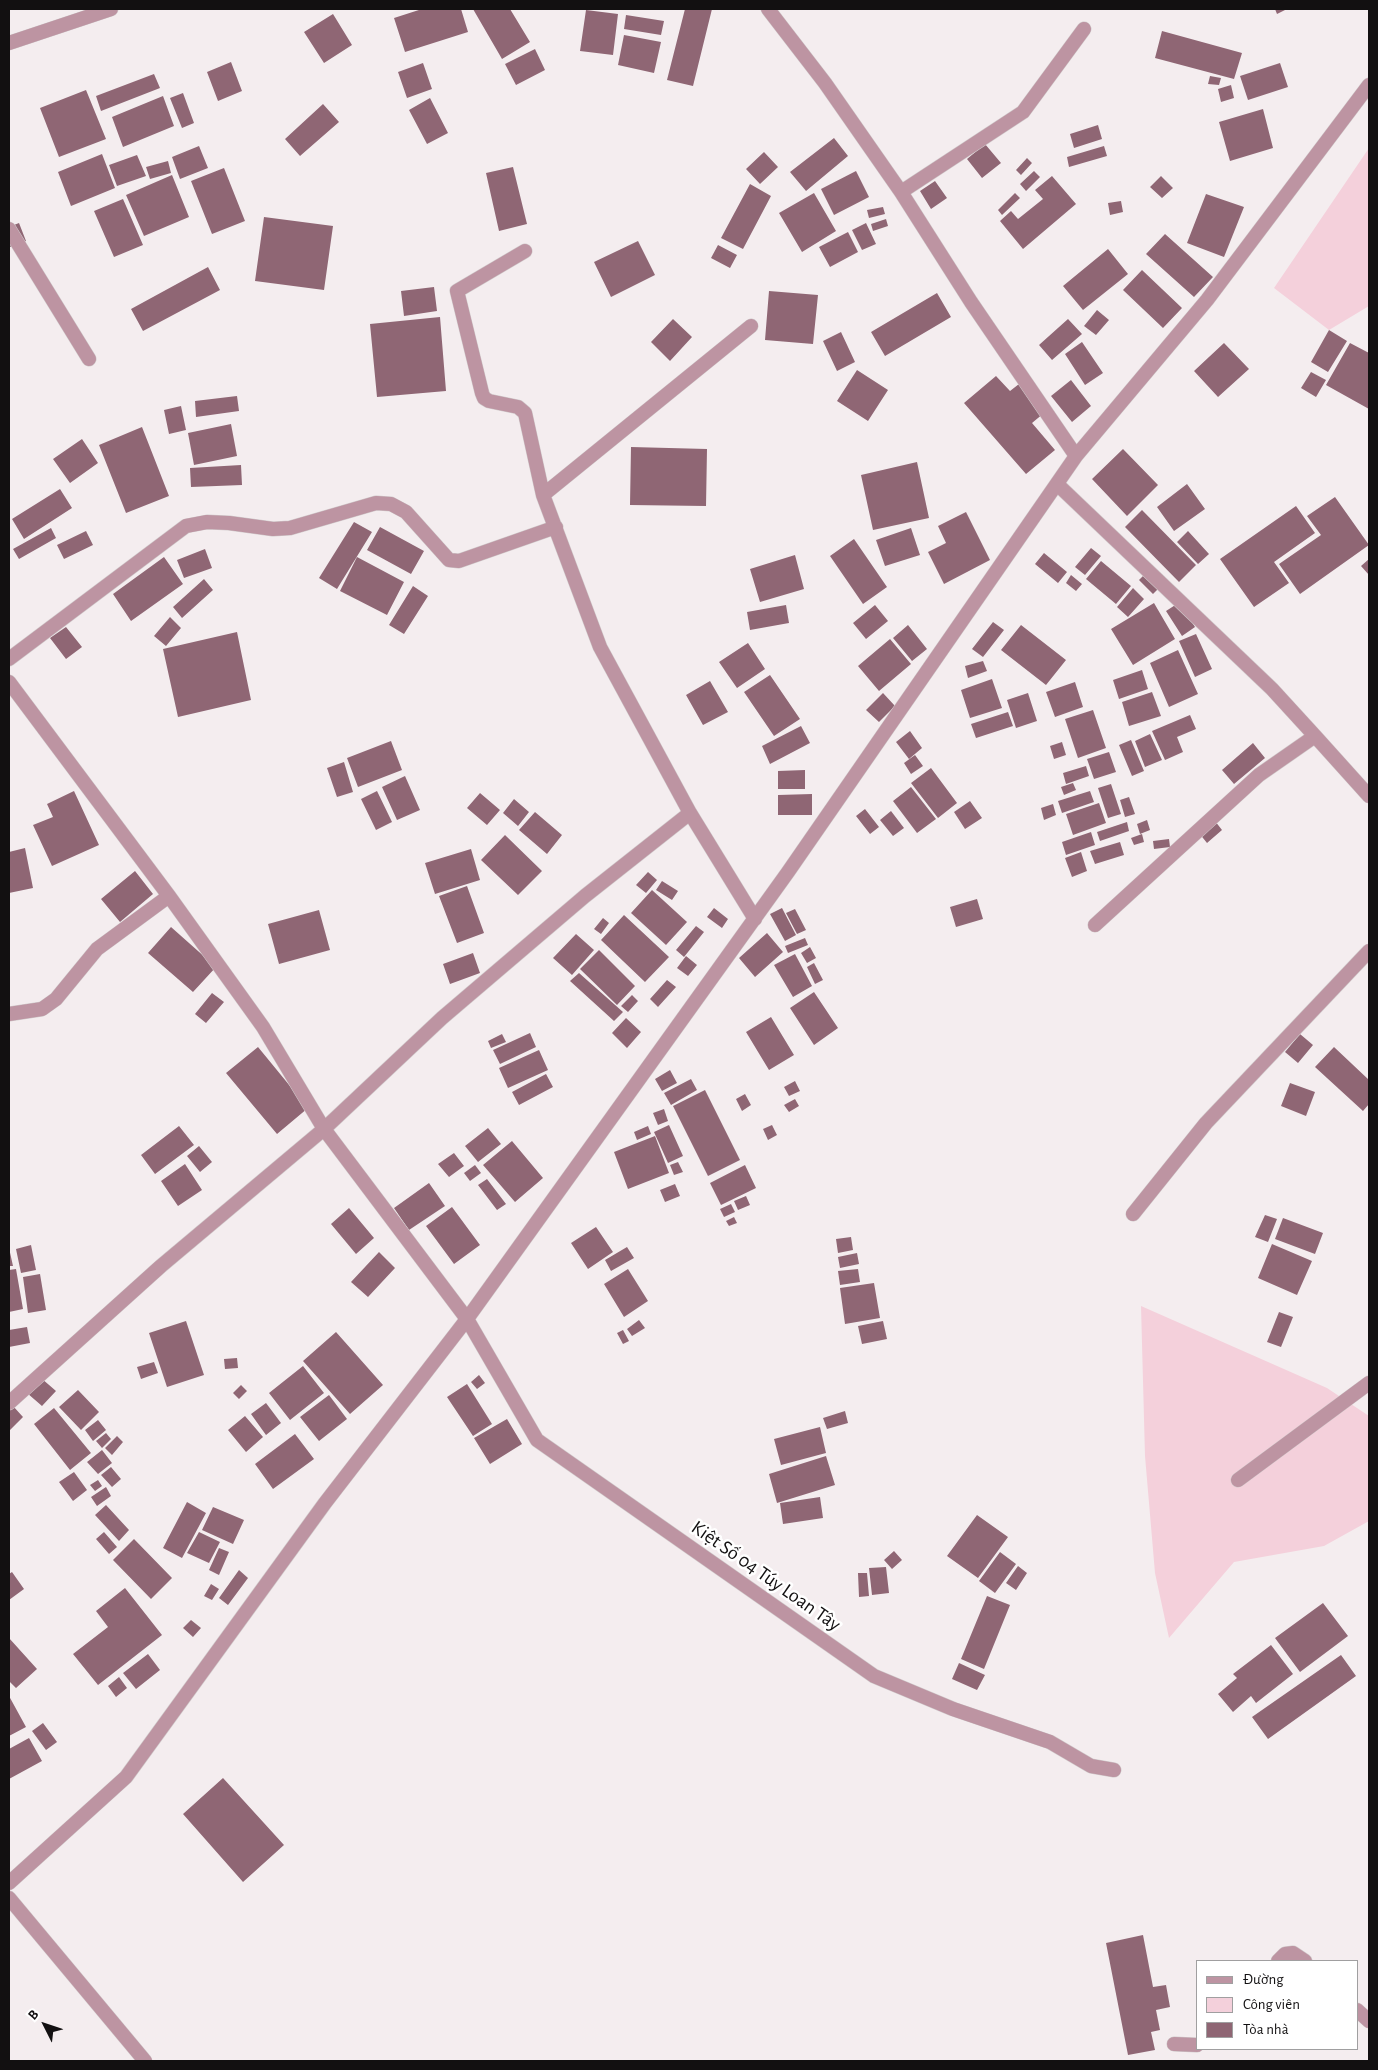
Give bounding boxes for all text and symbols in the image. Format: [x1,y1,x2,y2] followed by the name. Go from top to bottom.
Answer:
[687,1515,845,1637] street label: Kiệt Số 04 Túy Loan Tây
[1196,1960,1358,2050] legend
[1243,1972,1283,1987] text: Đường
[1243,1997,1300,2012] text: Công viên
[20,2000,70,2050] north arrow
[26,2008,42,2023] text: B
[1243,2022,1289,2037] text: Tòa nhà

